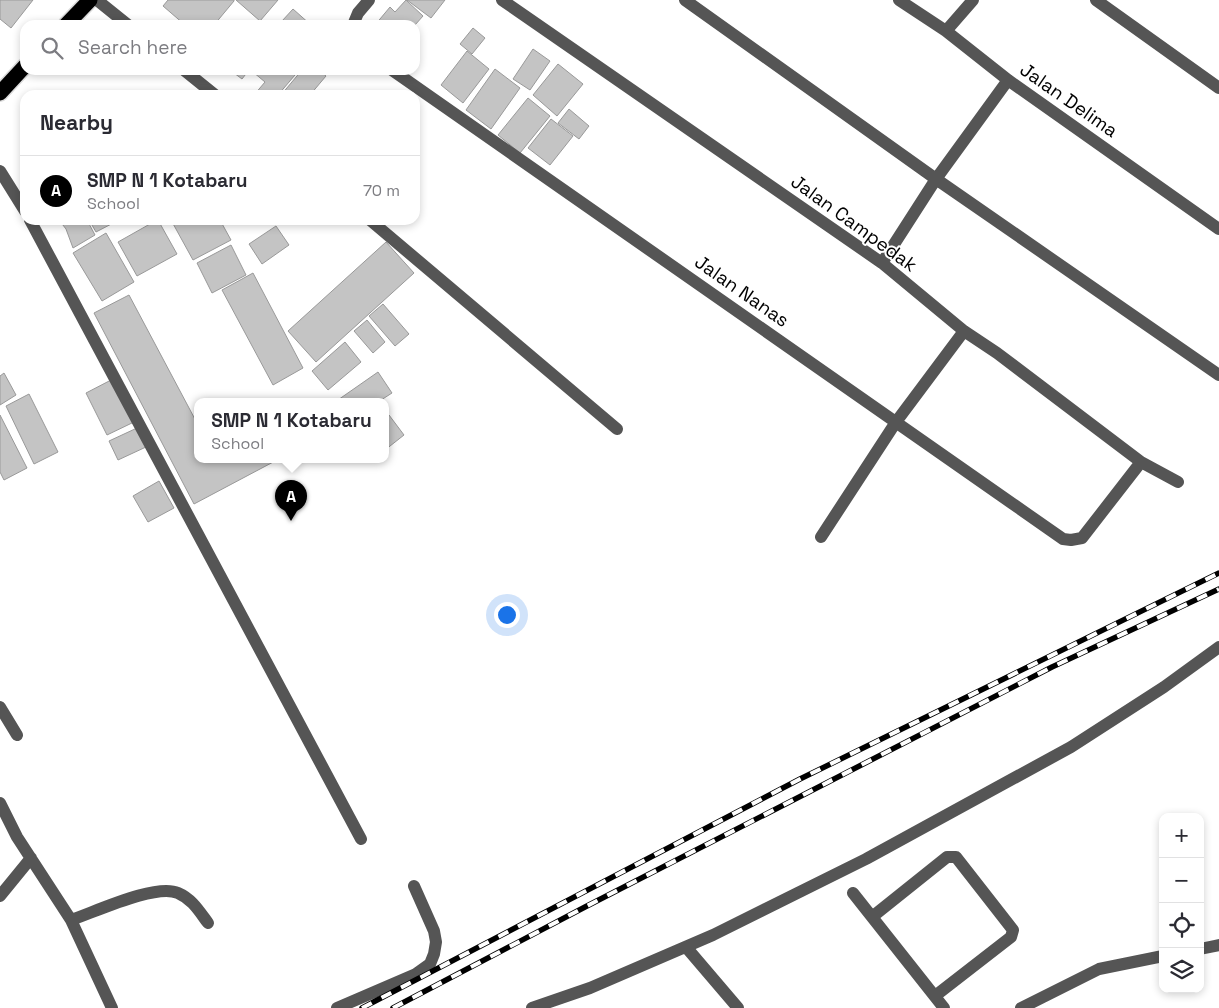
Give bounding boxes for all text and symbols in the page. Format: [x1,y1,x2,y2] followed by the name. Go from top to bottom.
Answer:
[20,20,420,75] search box
[38,34,66,62] icon: search
[78,35,188,60] text: Search here
[1015,57,1123,143] street label: Jalan Delima
[40,109,113,136] text: Nearby
[87,168,247,193] text: SMP N 1 Kotabaru
[786,169,922,277] street label: Jalan Campedak
[51,180,61,201] text: A
[363,180,400,201] text: 70 m
[87,193,140,214] text: School
[690,249,794,333] street label: Jalan Nanas
[194,398,389,463] popup
[211,408,372,433] text: SMP N 1 Kotabaru
[211,433,264,454] text: School
[275,480,307,521] pin: A
[494,602,520,628] your location
[1159,813,1204,993] map controls
[1159,813,1204,858] button: +
[1159,858,1204,903] button: −
[1159,903,1204,948] button: locate
[1159,948,1204,993] button: layers

